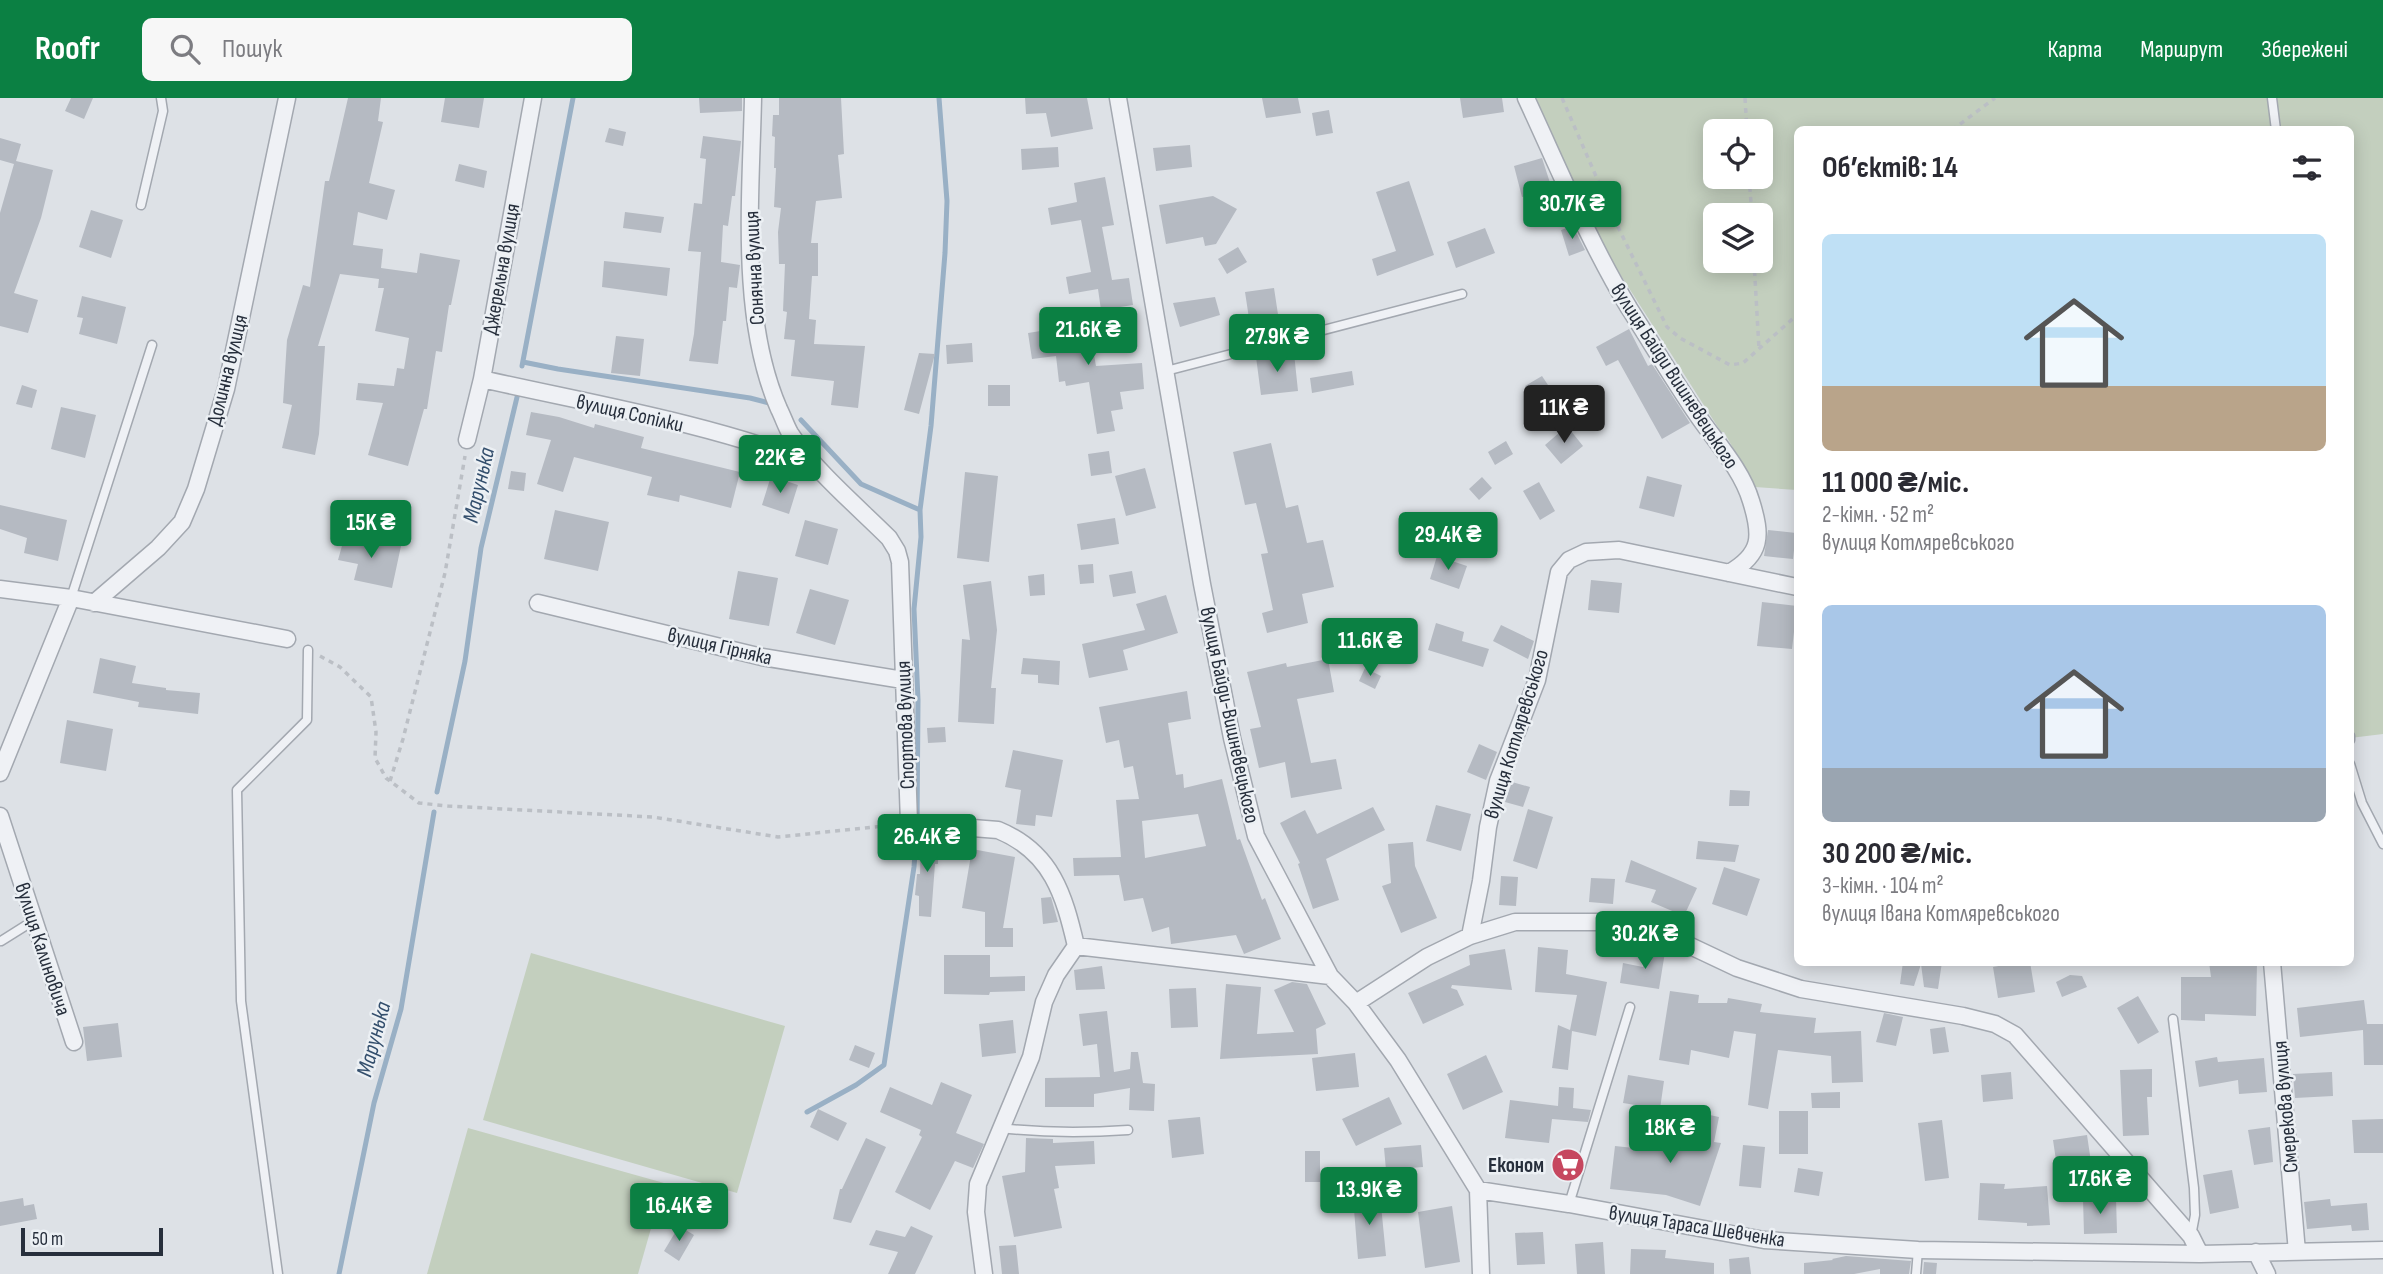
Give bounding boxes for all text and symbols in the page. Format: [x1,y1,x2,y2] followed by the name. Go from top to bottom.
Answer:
[142,18,632,81] search box
[35,29,100,69] text: Roofr
[166,30,204,68] icon: search
[222,34,282,65] text: Пошук
[2048,35,2102,64] text: Карта
[2140,35,2223,64] text: Маршрут
[2261,35,2348,64] text: Збережені
[1703,119,1773,273] map controls
[1703,119,1773,189] button: locate
[2288,149,2326,187] icon: filters
[1822,150,1958,186] text: Об’єктів: 14
[1507,181,1637,241] pin: 30.7K ₴
[1539,190,1605,218] text: 30.7K ₴
[478,202,525,337] street label: Джерельна вулиця
[1703,203,1773,273] button: layers
[739,210,770,326] street label: Сонячна вулиця
[1605,279,1744,474] street label: вулиця Байди Вишневецького
[2011,280,2137,406] icon: home
[1023,308,1153,367] pin: 21.6K ₴
[202,312,253,428] street label: Долинна вулиця
[1212,314,1342,374] pin: 27.9K ₴
[1055,316,1121,344] text: 21.6K ₴
[1245,323,1309,351] text: 27.9K ₴
[1515,386,1613,445] pin: 11K ₴
[574,389,686,438] street label: вулиця Сопілки
[1540,394,1588,422] text: 11K ₴
[731,436,829,495] pin: 22K ₴
[457,444,501,526] water label: Марунька
[755,444,805,472] text: 22K ₴
[1822,465,1969,501] text: 11 000 ₴/міс.
[322,500,420,560] pin: 15K ₴
[1822,501,1934,529] text: 2-кімн. · 52 m²
[346,509,396,537] text: 15K ₴
[1383,512,1513,572] pin: 29.4K ₴
[1415,521,1481,549] text: 29.4K ₴
[1822,529,2015,557] text: вулиця Котляревського
[1194,605,1265,825] street label: вулиця Байди-Вишневецького
[1305,618,1435,678] pin: 11.6K ₴
[665,622,775,671] street label: вулиця Гірняка
[1338,627,1402,655] text: 11.6K ₴
[1479,646,1554,822] street label: вулиця Котляревського
[2011,651,2137,777] icon: home
[891,660,920,790] street label: Спортова вулиця
[862,814,992,874] pin: 26.4K ₴
[894,823,960,851] text: 26.4K ₴
[1822,836,1972,872] text: 30 200 ₴/міс.
[1822,872,1944,900] text: 3-кімн. · 104 m²
[9,880,76,1019] street label: вулиця Калиновича
[1822,900,2060,928] text: вулиця Івана Котляревського
[1580,912,1710,971] pin: 30.2K ₴
[1612,920,1678,948] text: 30.2K ₴
[351,998,398,1080] water label: Марунька
[2267,1040,2304,1174] street label: Смерекова вулиця
[1621,1105,1719,1165] pin: 18K ₴
[1645,1114,1695,1142] text: 18K ₴
[1549,1146,1587,1184] supermarket icon: Економ
[1488,1153,1544,1178] place label: Економ
[2035,1156,2165,1216] pin: 17.6K ₴
[2069,1165,2131,1193] text: 17.6K ₴
[1304,1168,1434,1227] pin: 13.9K ₴
[1336,1176,1402,1204] text: 13.9K ₴
[614,1184,744,1243] pin: 16.4K ₴
[646,1192,712,1220] text: 16.4K ₴
[1607,1200,1787,1253] street label: вулиця Тараса Шевченка
[21,1225,163,1257] scale bar
[32,1228,63,1251] text: 50 m

